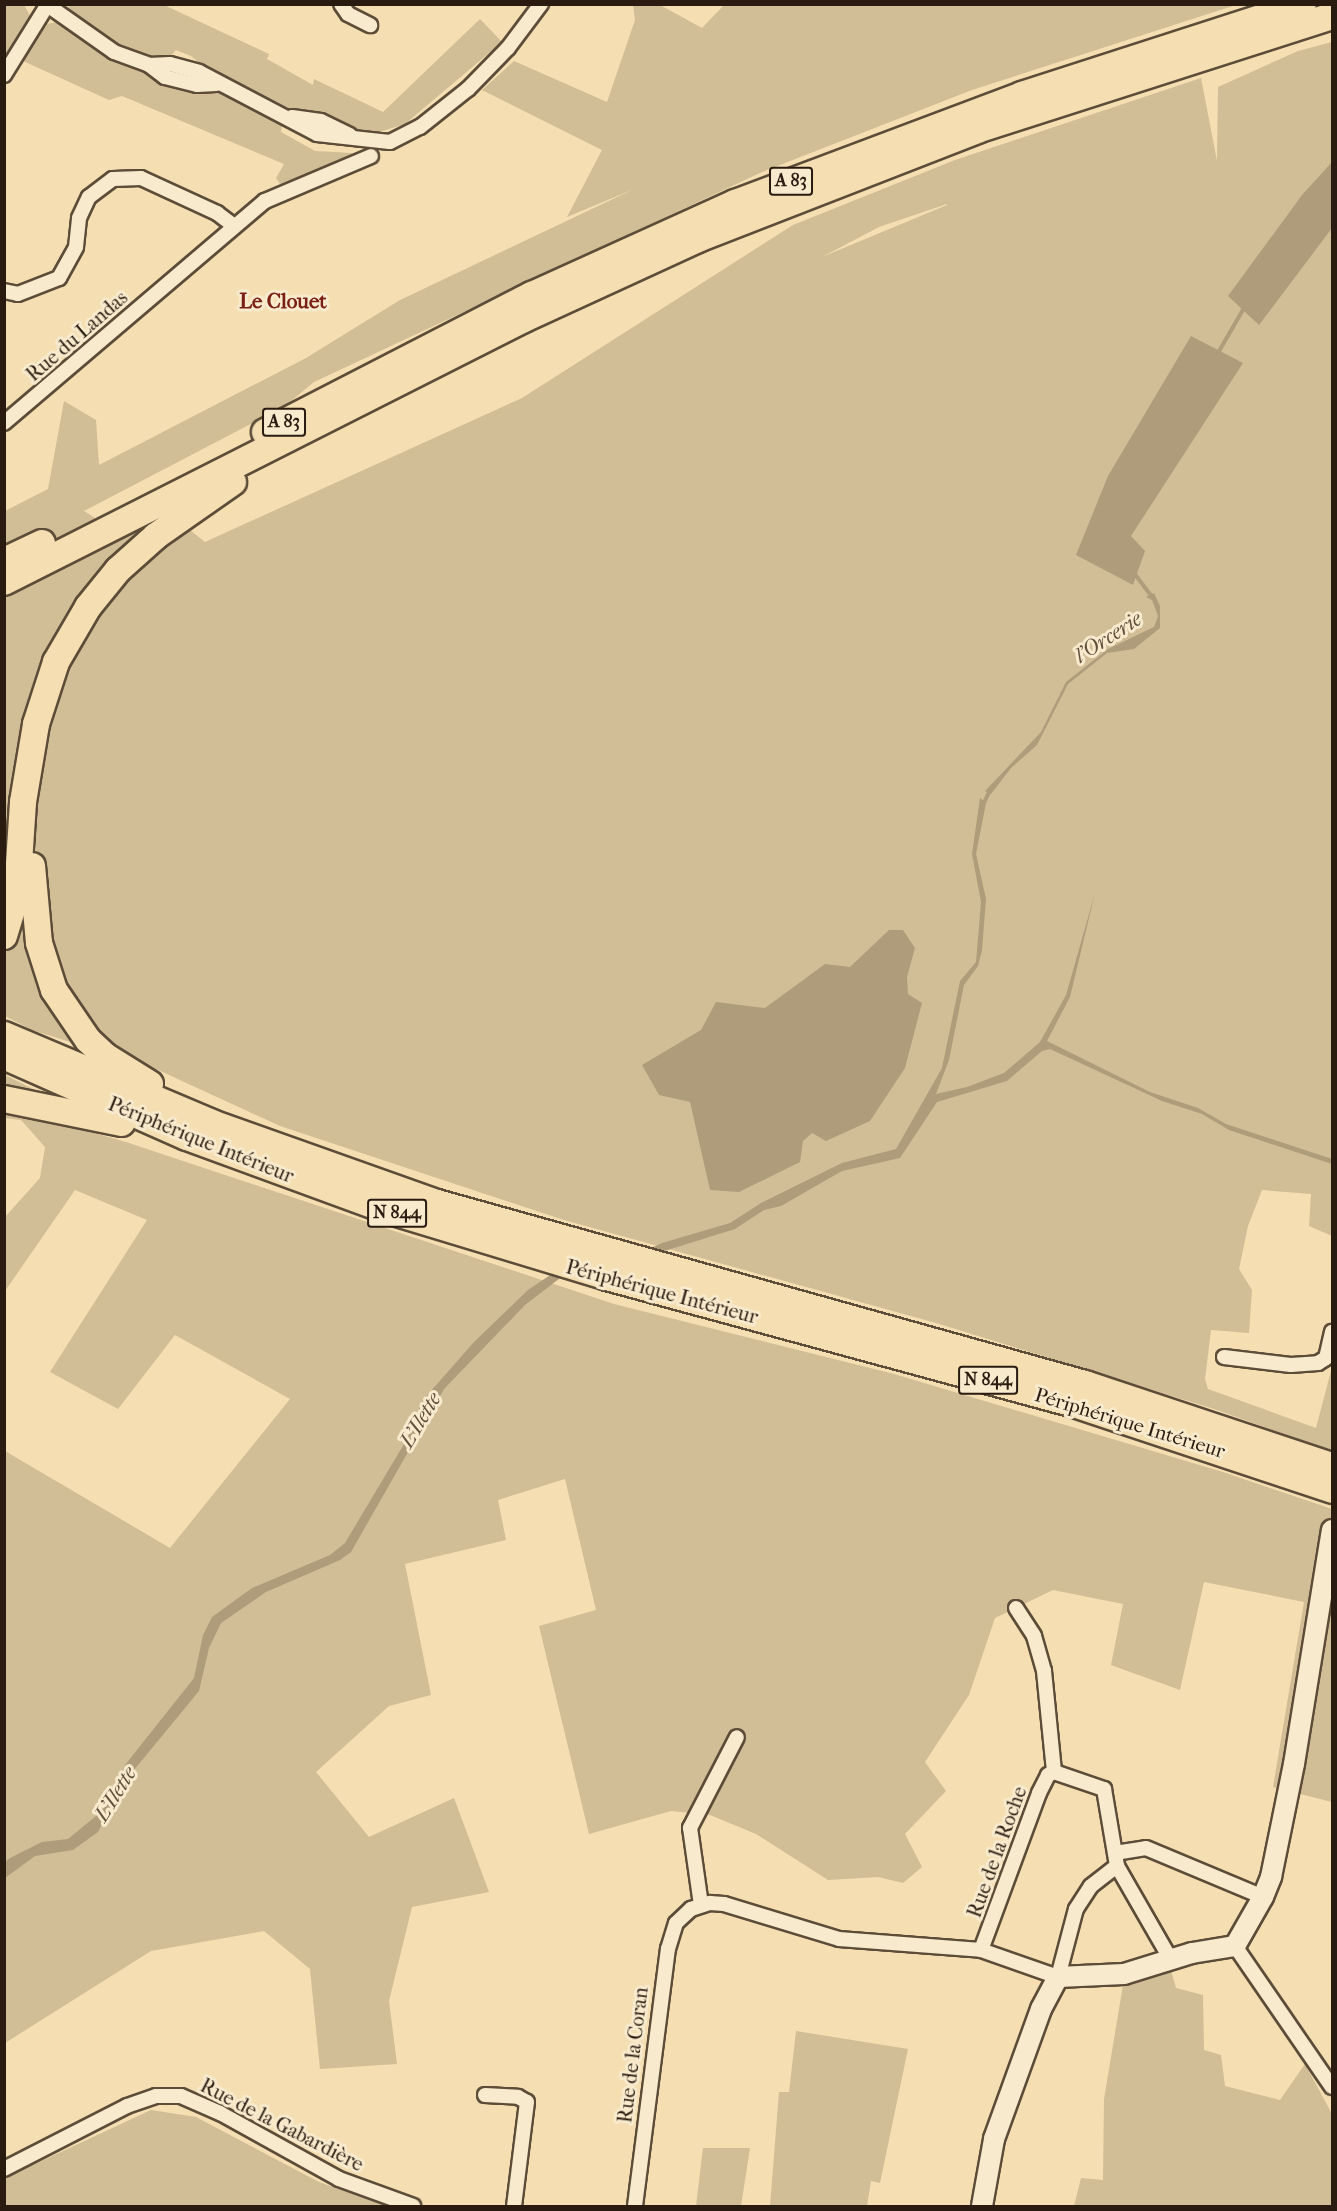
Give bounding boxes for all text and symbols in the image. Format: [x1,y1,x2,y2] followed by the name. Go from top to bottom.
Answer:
[768,166,814,196] road number: A 83
[21,285,133,387] street label: Rue du Landas
[239,288,327,314] district label: Le Clouet
[262,407,306,437] road number: A 83
[1070,606,1146,668] water label: l'Orcerie
[105,1092,297,1188] street label: Périphérique Intérieur
[367,1198,427,1228] road number: N 844
[563,1255,761,1329] street label: Périphérique Intérieur
[958,1365,1018,1395] road number: N 844
[1032,1383,1228,1463] street label: Périphérique Intérieur
[394,1388,446,1452] water label: L'Ilette
[89,1762,141,1826] water label: L'Ilette
[962,1783,1032,1921] street label: Rue de la Roche
[613,1986,653,2124] street label: Rue de la Coran
[196,2073,368,2177] street label: Rue de la Gabardière

